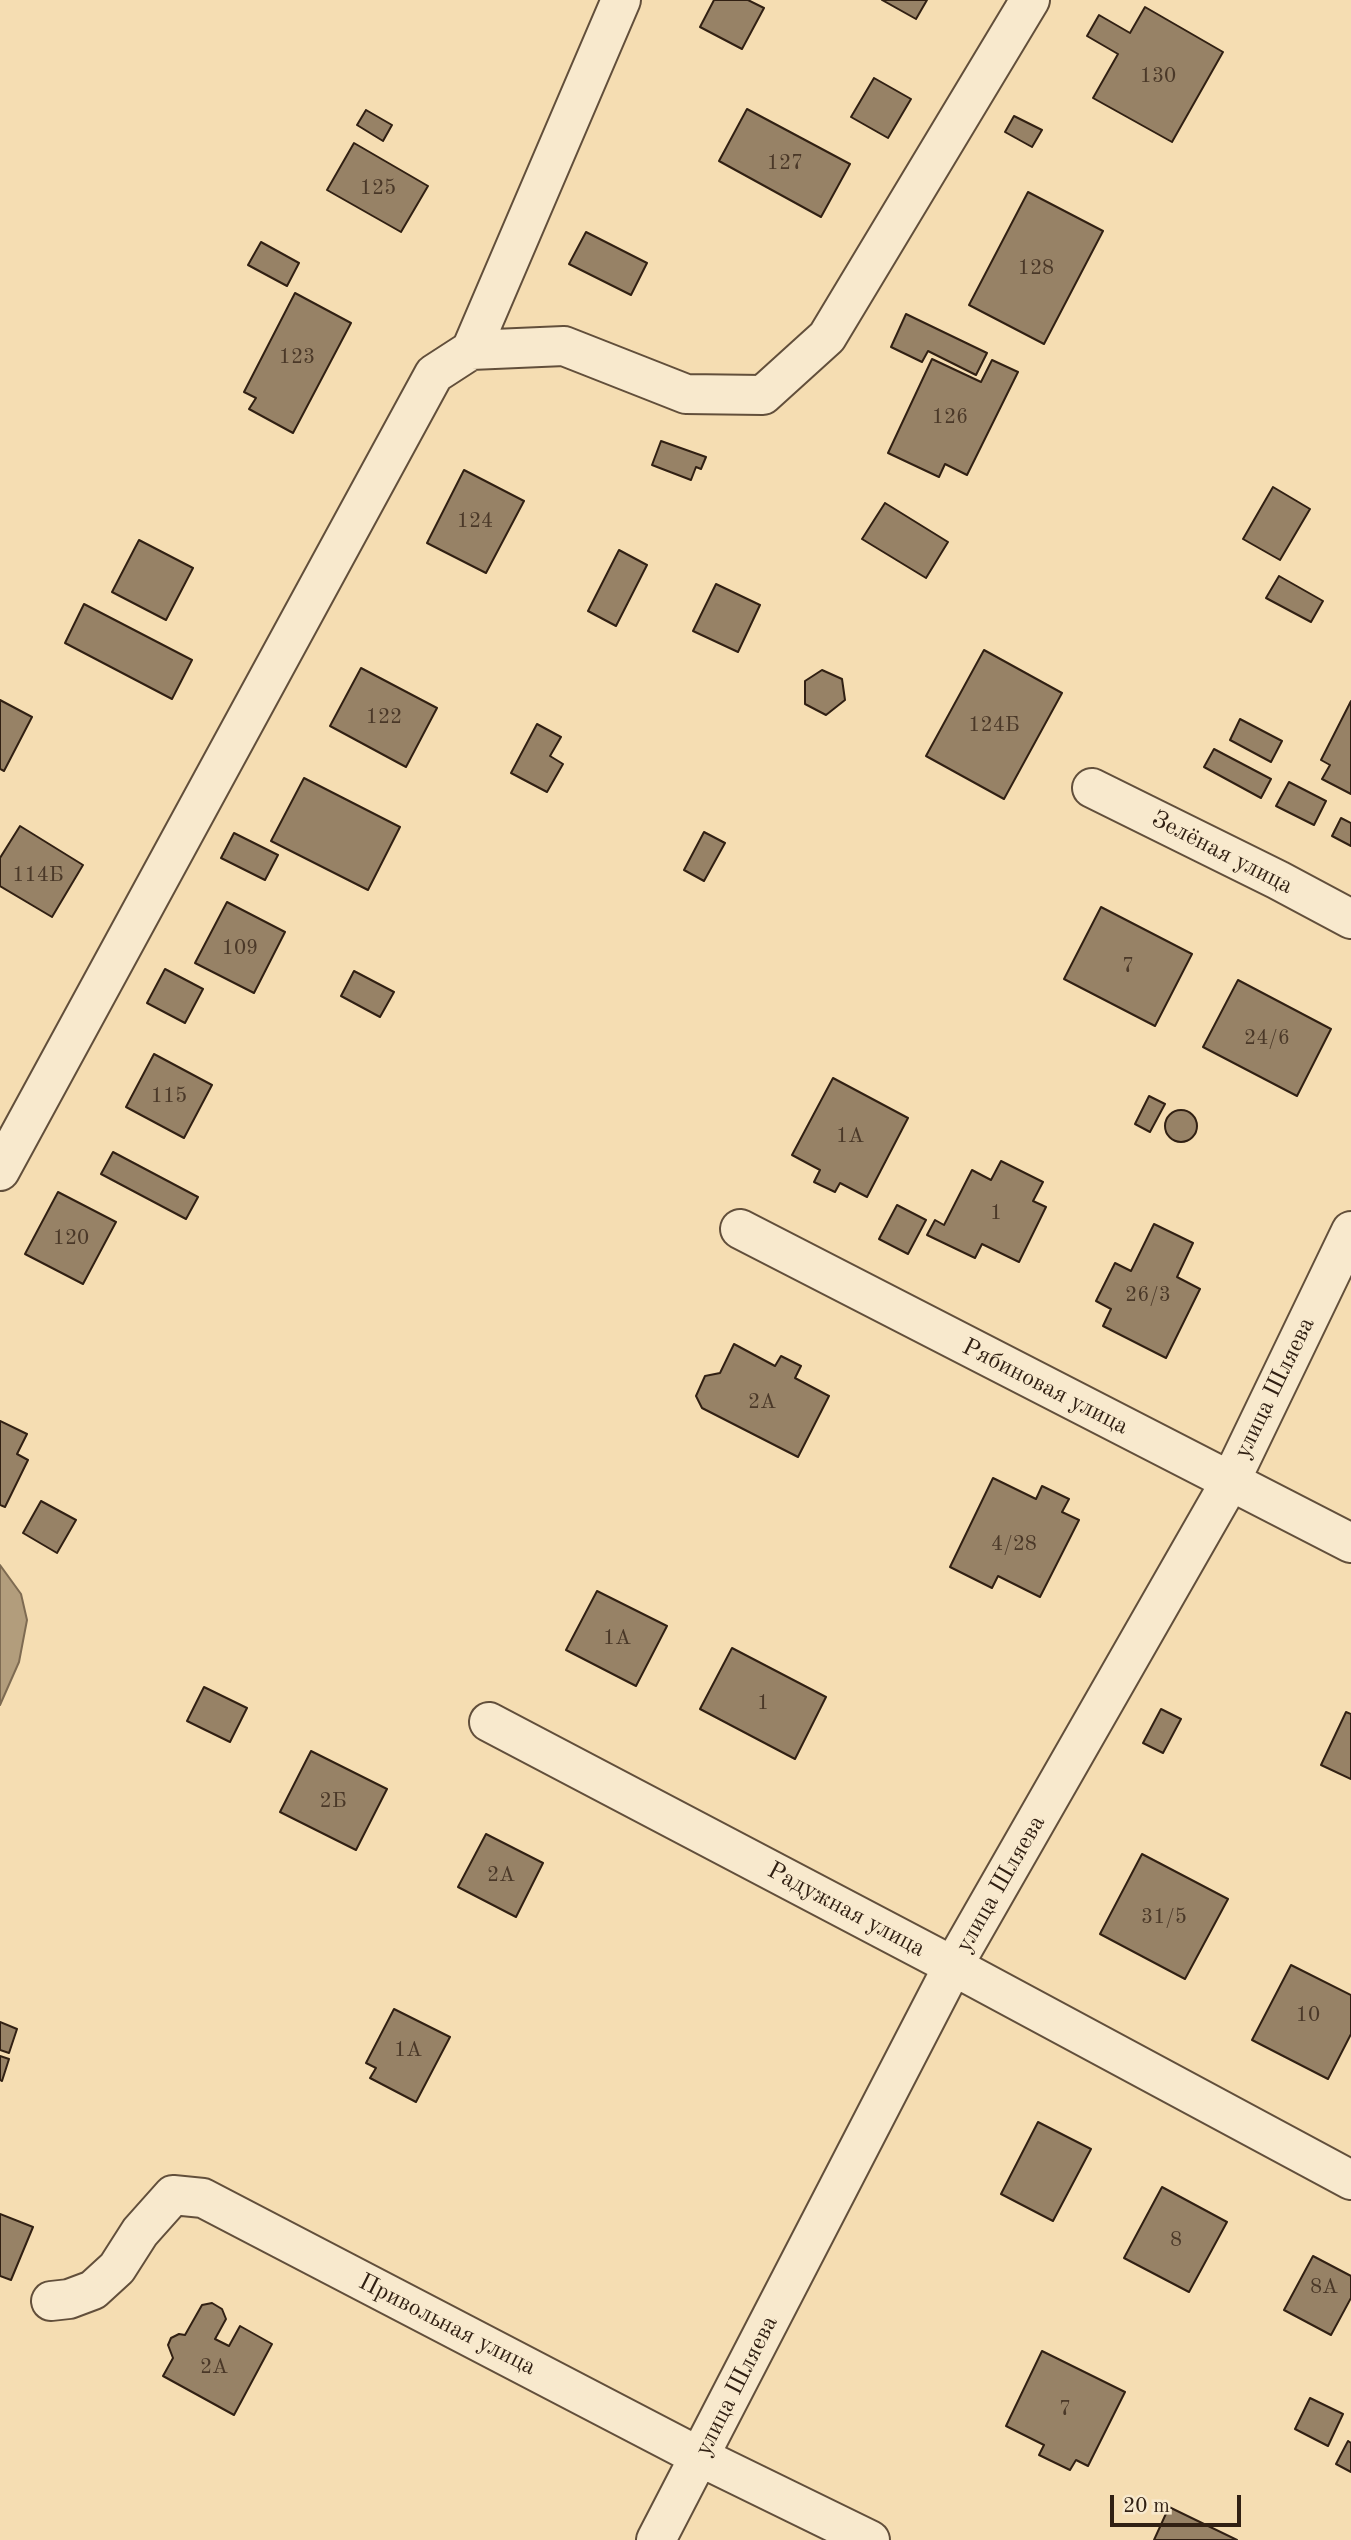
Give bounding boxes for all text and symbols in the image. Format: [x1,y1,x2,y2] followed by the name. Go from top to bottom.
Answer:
[1140,63,1176,89] house number: 130
[767,150,803,176] house number: 127
[360,175,396,201] house number: 125
[1018,255,1054,281] house number: 128
[279,344,315,370] house number: 123
[932,404,968,430] house number: 126
[457,508,493,534] house number: 124
[366,704,402,730] house number: 122
[968,712,1020,738] house number: 124Б
[1147,805,1297,901] street label: Зелёная улица
[12,862,64,888] house number: 114Б
[222,935,258,961] house number: 109
[1122,953,1134,979] house number: 7
[1244,1025,1290,1051] house number: 24/6
[151,1083,187,1109] house number: 115
[836,1123,864,1149] house number: 1А
[990,1200,1002,1226] house number: 1
[53,1225,89,1251] house number: 120
[1125,1282,1171,1308] house number: 26/3
[1228,1313,1322,1463] street label: улица Шляева
[957,1333,1133,1441] street label: Рябиновая улица
[748,1389,776,1415] house number: 2А
[991,1531,1037,1557] house number: 4/28
[603,1625,631,1651] house number: 1А
[757,1690,769,1716] house number: 1
[319,1788,347,1814] house number: 2Б
[950,1810,1052,1958] street label: улица Шляева
[762,1856,930,1964] street label: Радужная улица
[487,1862,515,1888] house number: 2А
[1141,1904,1187,1930] house number: 31/5
[1296,2002,1320,2028] house number: 10
[394,2037,422,2063] house number: 1А
[1170,2227,1182,2253] house number: 8
[353,2268,541,2382] street label: Привольная улица
[1310,2274,1338,2300] house number: 8А
[689,2311,785,2461] street label: улица Шляева
[200,2354,228,2380] house number: 2А
[1059,2396,1071,2422] house number: 7
[1113,2480,1244,2524] scale bar
[1123,2496,1170,2517] text: 20 m

